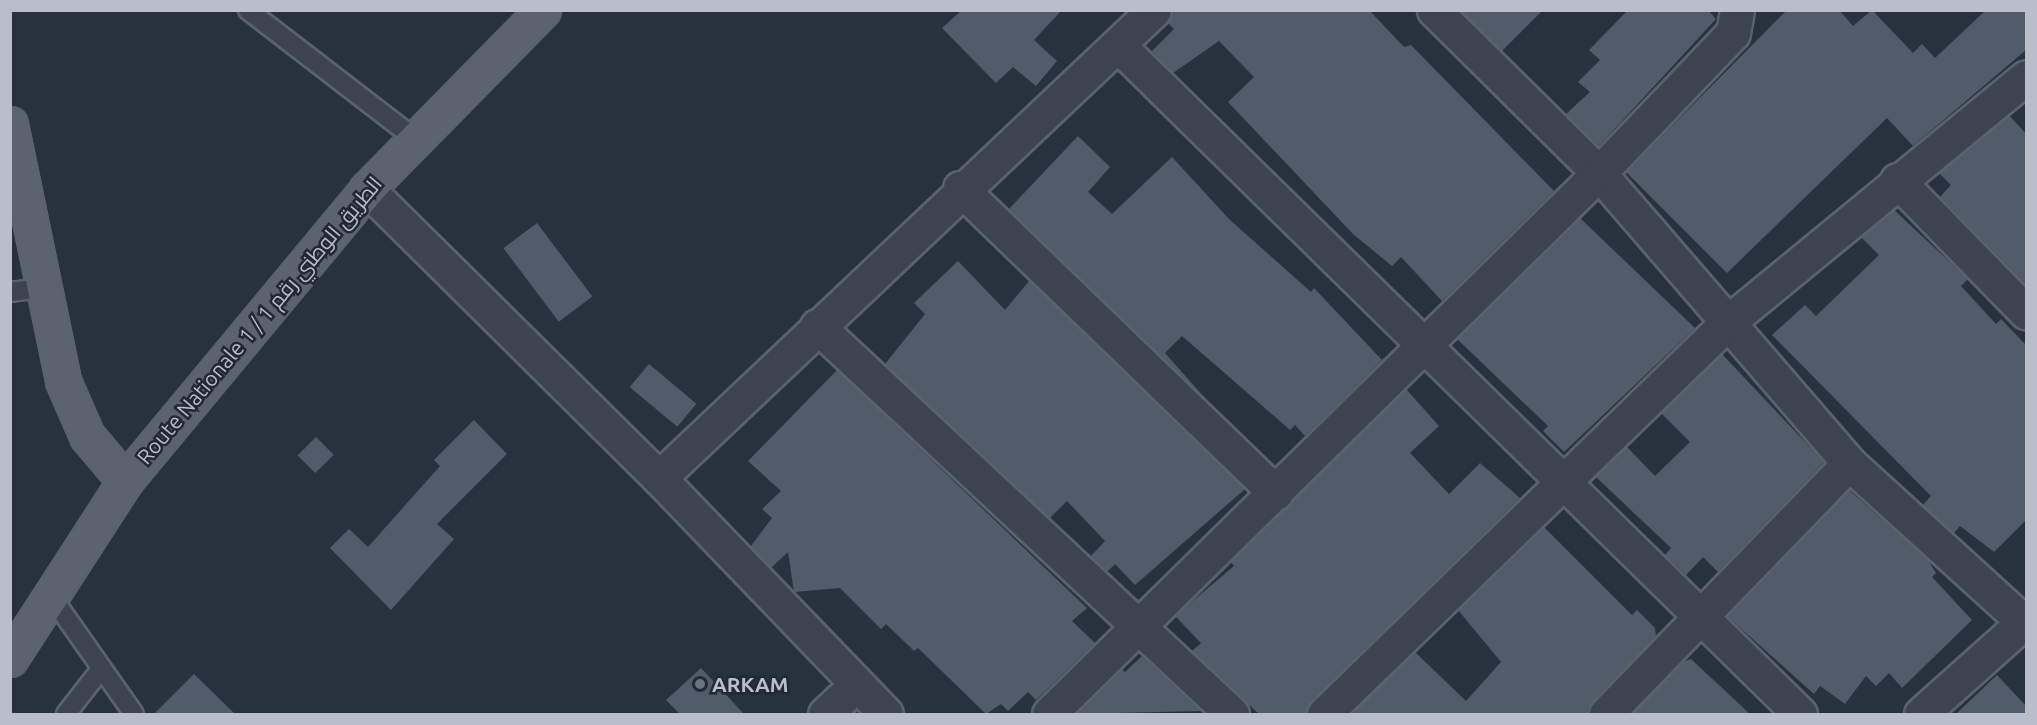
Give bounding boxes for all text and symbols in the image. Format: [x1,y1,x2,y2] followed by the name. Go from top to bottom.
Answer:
[131,171,387,469] street label: Route Nationale 1 / الطريق الوطني رقم 1
[712,671,789,697] place label: ARKAM
[693,677,707,691] marker: ARKAM

